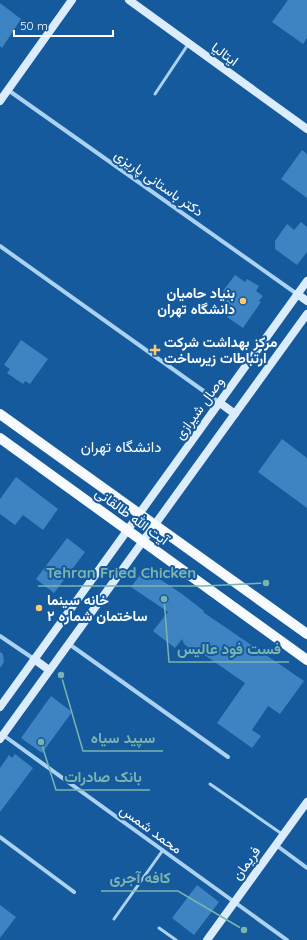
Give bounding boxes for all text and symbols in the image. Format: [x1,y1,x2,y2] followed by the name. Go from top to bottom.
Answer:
[14,12,113,38] scale bar
[20,18,48,33] text: 50 m
[208,38,242,70] street label: ایتالیا
[110,146,207,221] street label: دکتر باستانی پاریزی
[157,284,235,318] place label: بنیاد حامیان دانشگاه تهران
[238,296,248,306] marker: بنیاد حامیان دانشگاه تهران
[164,333,278,367] place label: مرکز بهداشت شرکت ارتباطات زیرساخت
[149,344,161,356] marker: مرکز بهداشت شرکت ارتباطات زیرساخت
[170,373,229,444] street label: وصال شیرازی
[81,437,161,456] district label: دانشگاه تهران
[92,483,174,550] street label: آیت الله طالقانی
[38,559,204,586] callout: Tehran Fried Chicken
[46,563,196,582] text: Tehran Fried Chicken
[47,591,147,625] place label: خانه سینما ساختمان شماره ۲
[34,603,44,613] marker: خانه سینما ساختمان شماره ۲
[169,635,289,662] callout: فست فود عالیس
[177,639,281,658] text: فست فود عالیس
[83,724,163,751] callout: سپید سیاه
[91,728,155,748] text: سپید سیاه
[56,763,150,790] callout: بانک صادرات
[64,767,142,786] text: بانک صادرات
[116,800,186,858] street label: محمد شمس
[228,843,264,883] street label: فریمان
[101,864,178,891] callout: کافه آجری
[110,868,171,887] text: کافه آجری

